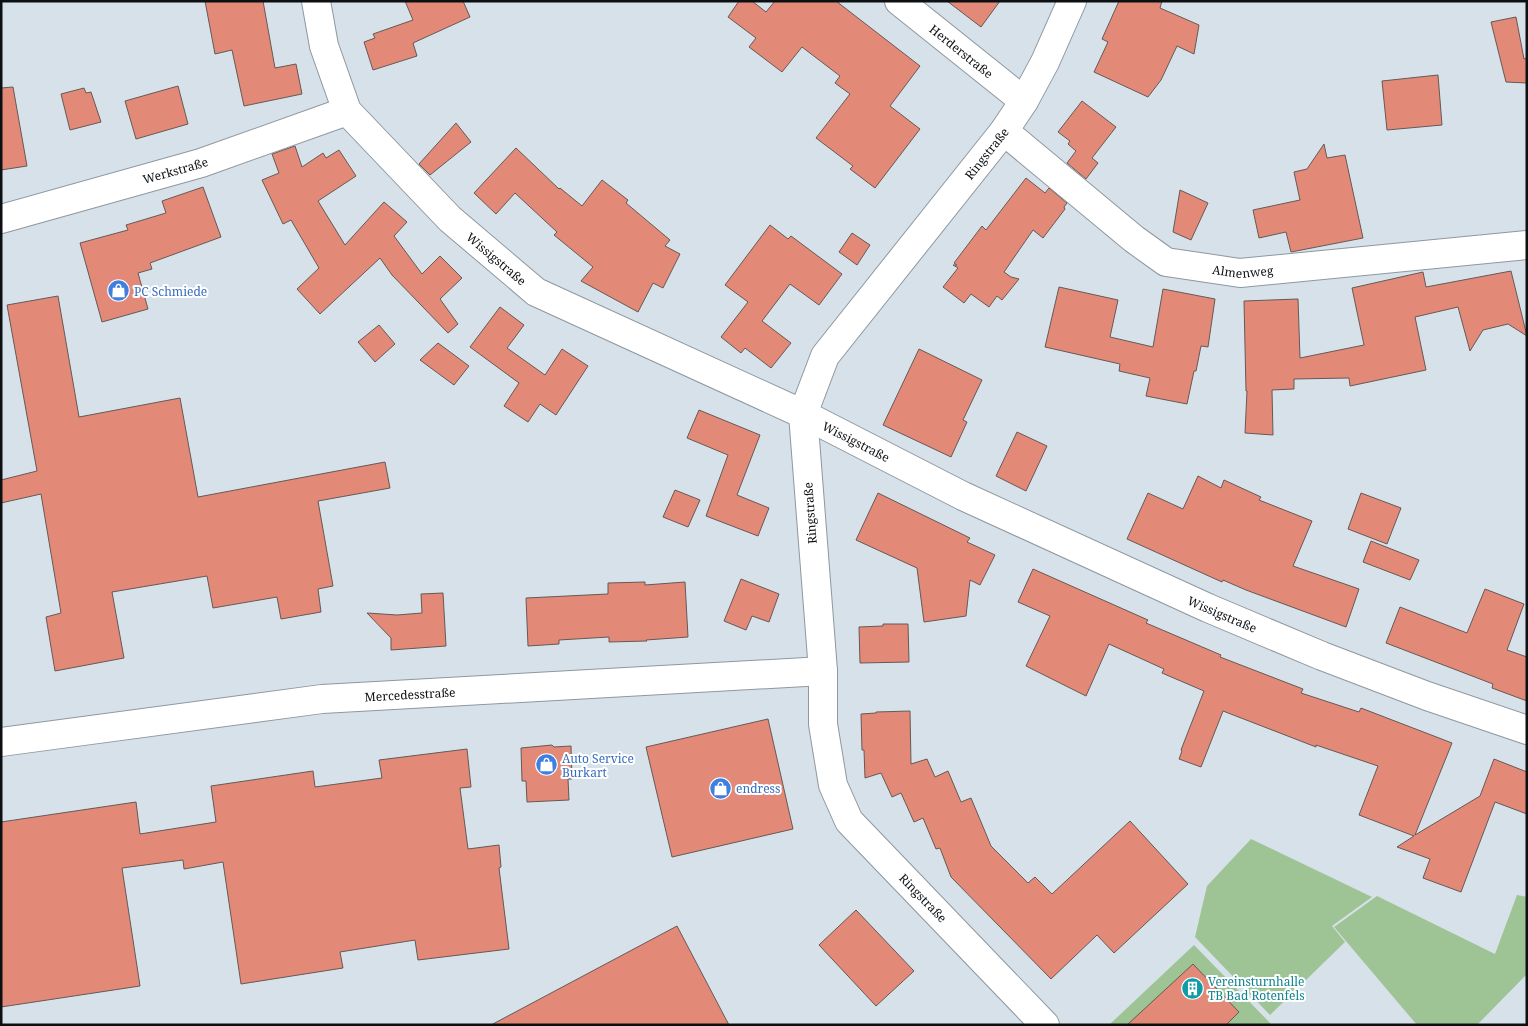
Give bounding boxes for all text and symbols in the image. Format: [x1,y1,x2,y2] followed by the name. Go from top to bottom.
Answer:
[926,20,997,82] street label: Herderstraße
[960,124,1012,183] street label: Ringstraße
[141,153,210,187] street label: Werkstraße
[463,228,530,289] street label: Wissigstraße
[1211,261,1274,282] street label: Almenweg
[106,279,130,303] shop icon: PC Schmiede
[134,283,207,300] place label: PC Schmiede
[820,417,893,466] street label: Wissigstraße
[799,482,821,544] street label: Ringstraße
[1185,591,1260,636] street label: Wissigstraße
[364,683,456,705] street label: Mercedesstraße
[562,750,634,781] place label: Auto Service Burkart
[534,753,558,777] shop icon: Auto Service Burkart
[708,776,732,800] shop icon: endress
[736,780,780,797] place label: endress
[895,870,951,926] street label: Ringstraße
[1208,973,1305,1004] place label: Vereinsturnhalle TB Bad Rotenfels
[1180,976,1204,1000] building icon: Vereinsturnhalle TB Bad Rotenfels

